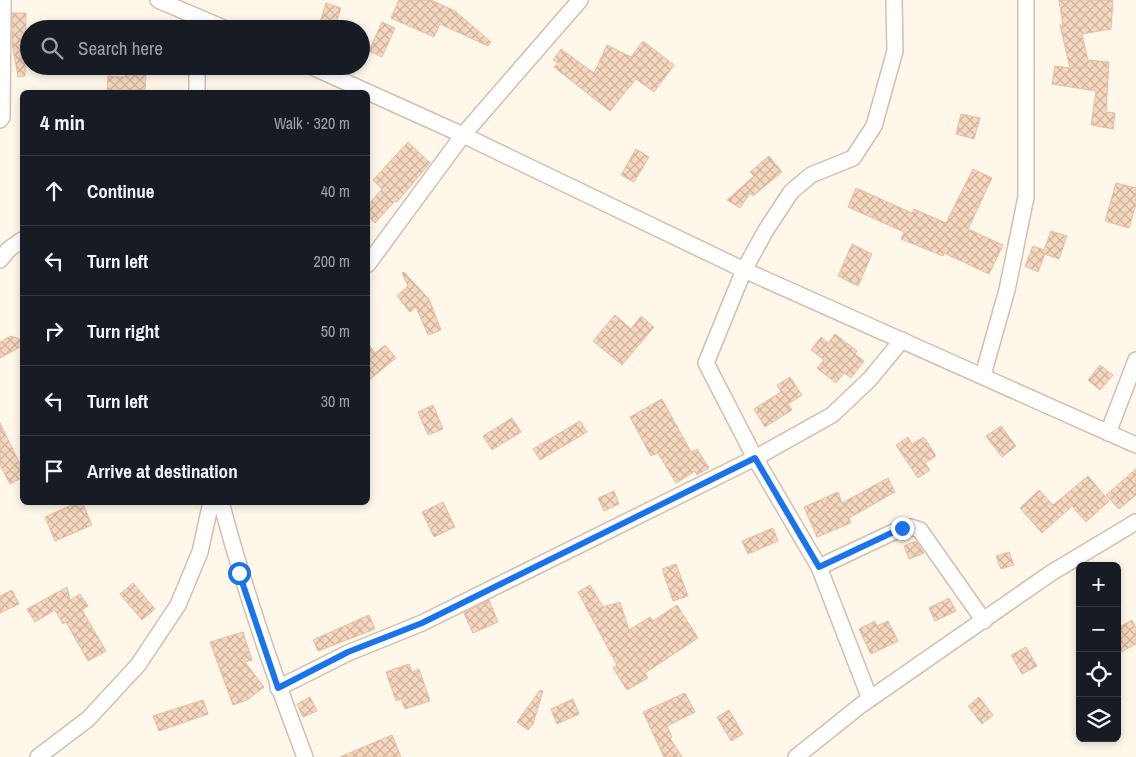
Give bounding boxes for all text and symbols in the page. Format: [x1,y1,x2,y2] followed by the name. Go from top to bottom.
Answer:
[20,20,370,75] search box
[38,34,66,62] icon: search
[78,35,163,61] text: Search here
[40,108,85,137] text: 4 min
[274,112,350,134] text: Walk · 320 m
[40,177,68,205] icon: ahead
[87,178,155,204] text: Continue
[321,180,350,202] text: 40 m
[40,247,68,275] icon: left
[87,248,148,274] text: Turn left
[314,250,350,272] text: 200 m
[40,317,68,345] icon: right
[87,318,159,344] text: Turn right
[321,320,350,342] text: 50 m
[40,387,68,415] icon: left
[87,388,148,414] text: Turn left
[321,390,350,412] text: 30 m
[40,457,68,485] icon: arrive
[87,458,238,484] text: Arrive at destination
[891,517,914,540] route end
[228,562,251,585] route start
[1076,562,1121,742] map controls
[1076,562,1121,607] button: +
[1076,607,1121,652] button: −
[1076,652,1121,697] button: locate
[1076,697,1121,742] button: layers

